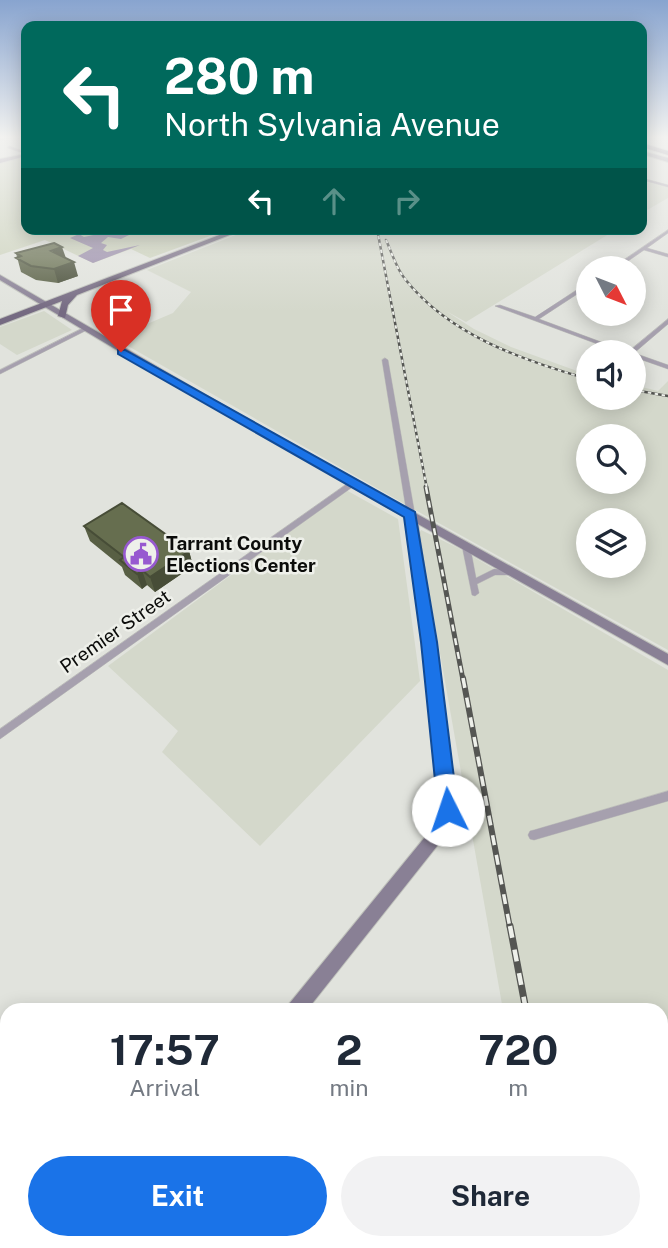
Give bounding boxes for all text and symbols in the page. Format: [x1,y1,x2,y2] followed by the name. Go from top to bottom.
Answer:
[164,47,314,105] text: 280 m
[49,49,140,140] icon: left
[164,106,500,143] text: North Sylvania Avenue
[242,182,280,220] icon: left
[315,182,353,220] icon: ahead
[388,182,426,220] icon: right
[576,256,646,326] north arrow
[576,256,646,578] map controls
[91,280,151,352] pin
[102,291,140,329] icon: arrive
[576,340,646,410] button: sound
[576,424,646,494] button: search
[576,508,646,578] button: layers
[166,532,316,576] place label: Tarrant County Elections Center
[122,535,160,573] public building icon: Tarrant County Elections Center
[56,585,174,677] street label: Premier Street
[411,773,485,847] position arrow
[110,1025,220,1074] text: 17:57
[336,1025,362,1074] text: 2
[478,1025,558,1074] text: 720
[129,1074,200,1101] text: Arrival
[330,1074,369,1101] text: min
[508,1074,528,1101] text: m
[28,1156,327,1236] button: Exit
[341,1156,640,1236] button: Share

